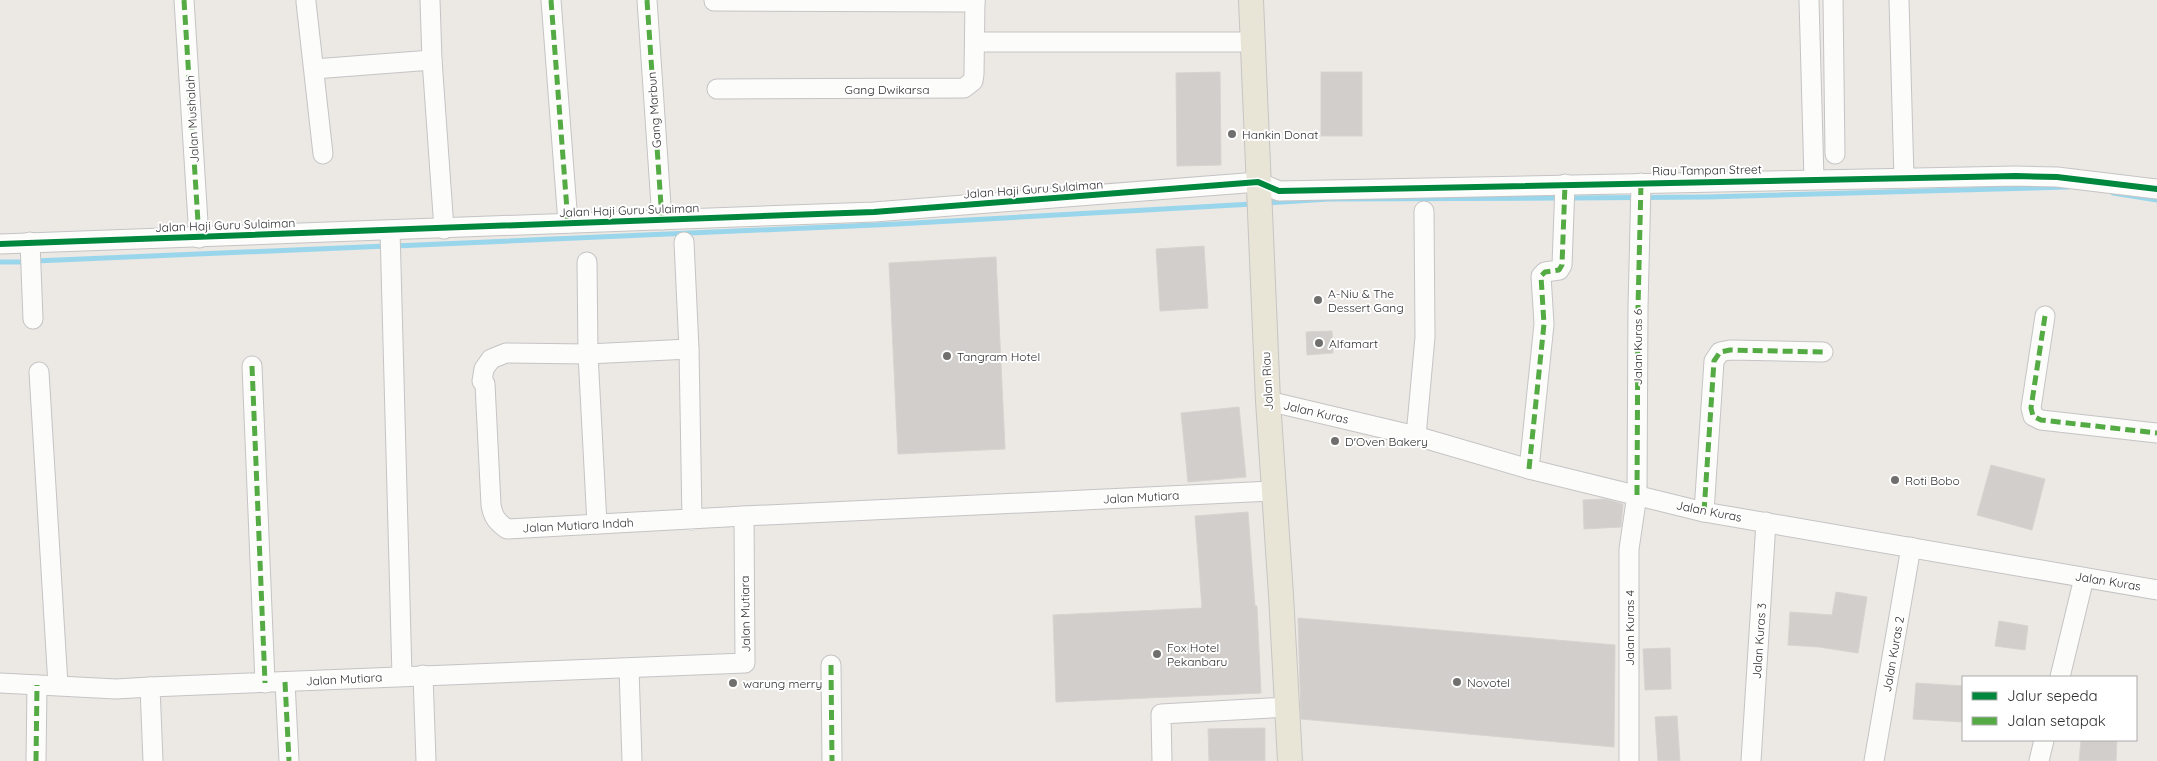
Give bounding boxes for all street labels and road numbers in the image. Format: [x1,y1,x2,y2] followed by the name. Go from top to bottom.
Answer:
[644,71,664,149] street label: Gang Marbun
[182,75,202,163] street label: Jalan Mushalah
[845,82,929,97] street label: Gang Dwikarsa
[1652,162,1762,178] street label: Riau Tampan Street
[962,177,1104,201] street label: Jalan Haji Guru Sulaiman
[558,200,700,220] street label: Jalan Haji Guru Sulaiman
[154,215,296,235] street label: Jalan Haji Guru Sulaiman
[1630,308,1645,385] street label: Jalan Kuras 6
[1258,351,1276,411] street label: Jalan Riau
[1282,397,1350,427] street label: Jalan Kuras
[1102,488,1180,506] street label: Jalan Mutiara
[1675,497,1743,525] street label: Jalan Kuras
[522,515,634,535] street label: Jalan Mutiara Indah
[2074,568,2142,594] street label: Jalan Kuras
[737,575,753,653] street label: Jalan Mutiara
[1622,590,1637,666] street label: Jalan Kuras 4
[1749,603,1769,679] street label: Jalan Kuras 3
[1879,615,1907,693] street label: Jalan Kuras 2
[305,670,383,688] street label: Jalan Mutiara

